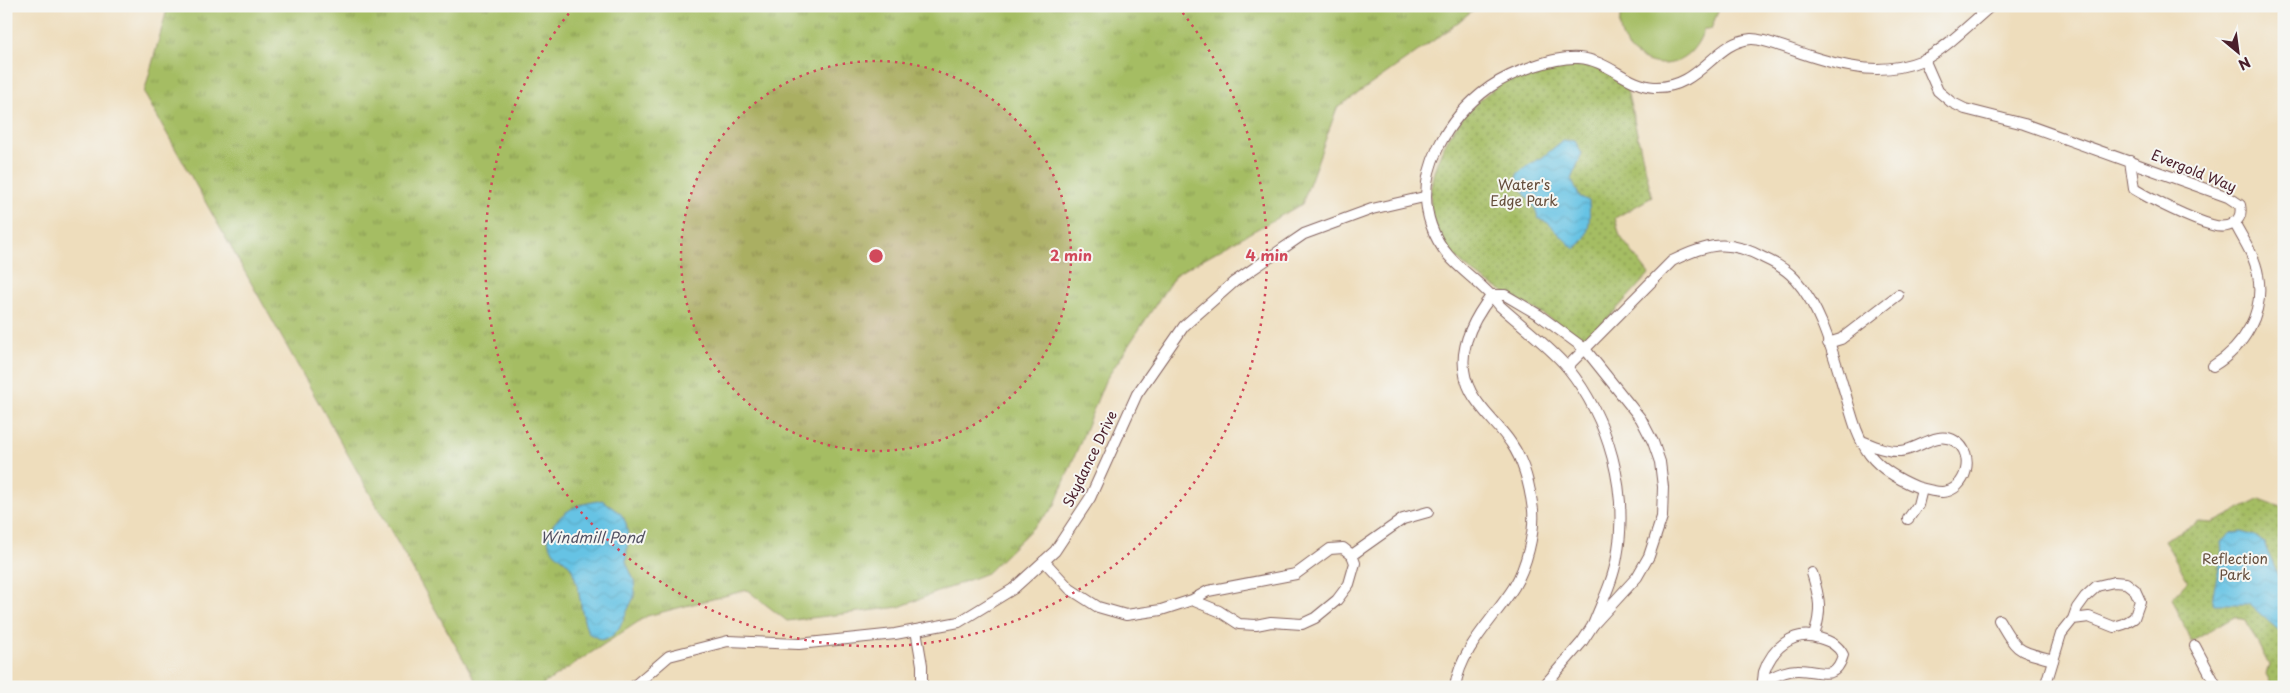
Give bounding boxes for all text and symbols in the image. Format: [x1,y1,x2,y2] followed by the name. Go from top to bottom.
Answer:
[2212,28,2262,78] north arrow
[2235,52,2254,76] text: N
[2148,144,2240,197] street label: Evergold Way
[1490,174,1558,211] park label: Water's Edge Park
[1050,243,1092,266] text: 2 min
[1246,243,1288,266] text: 4 min
[867,247,885,265] centre of rings
[1057,407,1122,511] street label: Skydance Drive
[540,525,646,548] water label: Windmill Pond
[2202,548,2268,585] park label: Reflection Park

